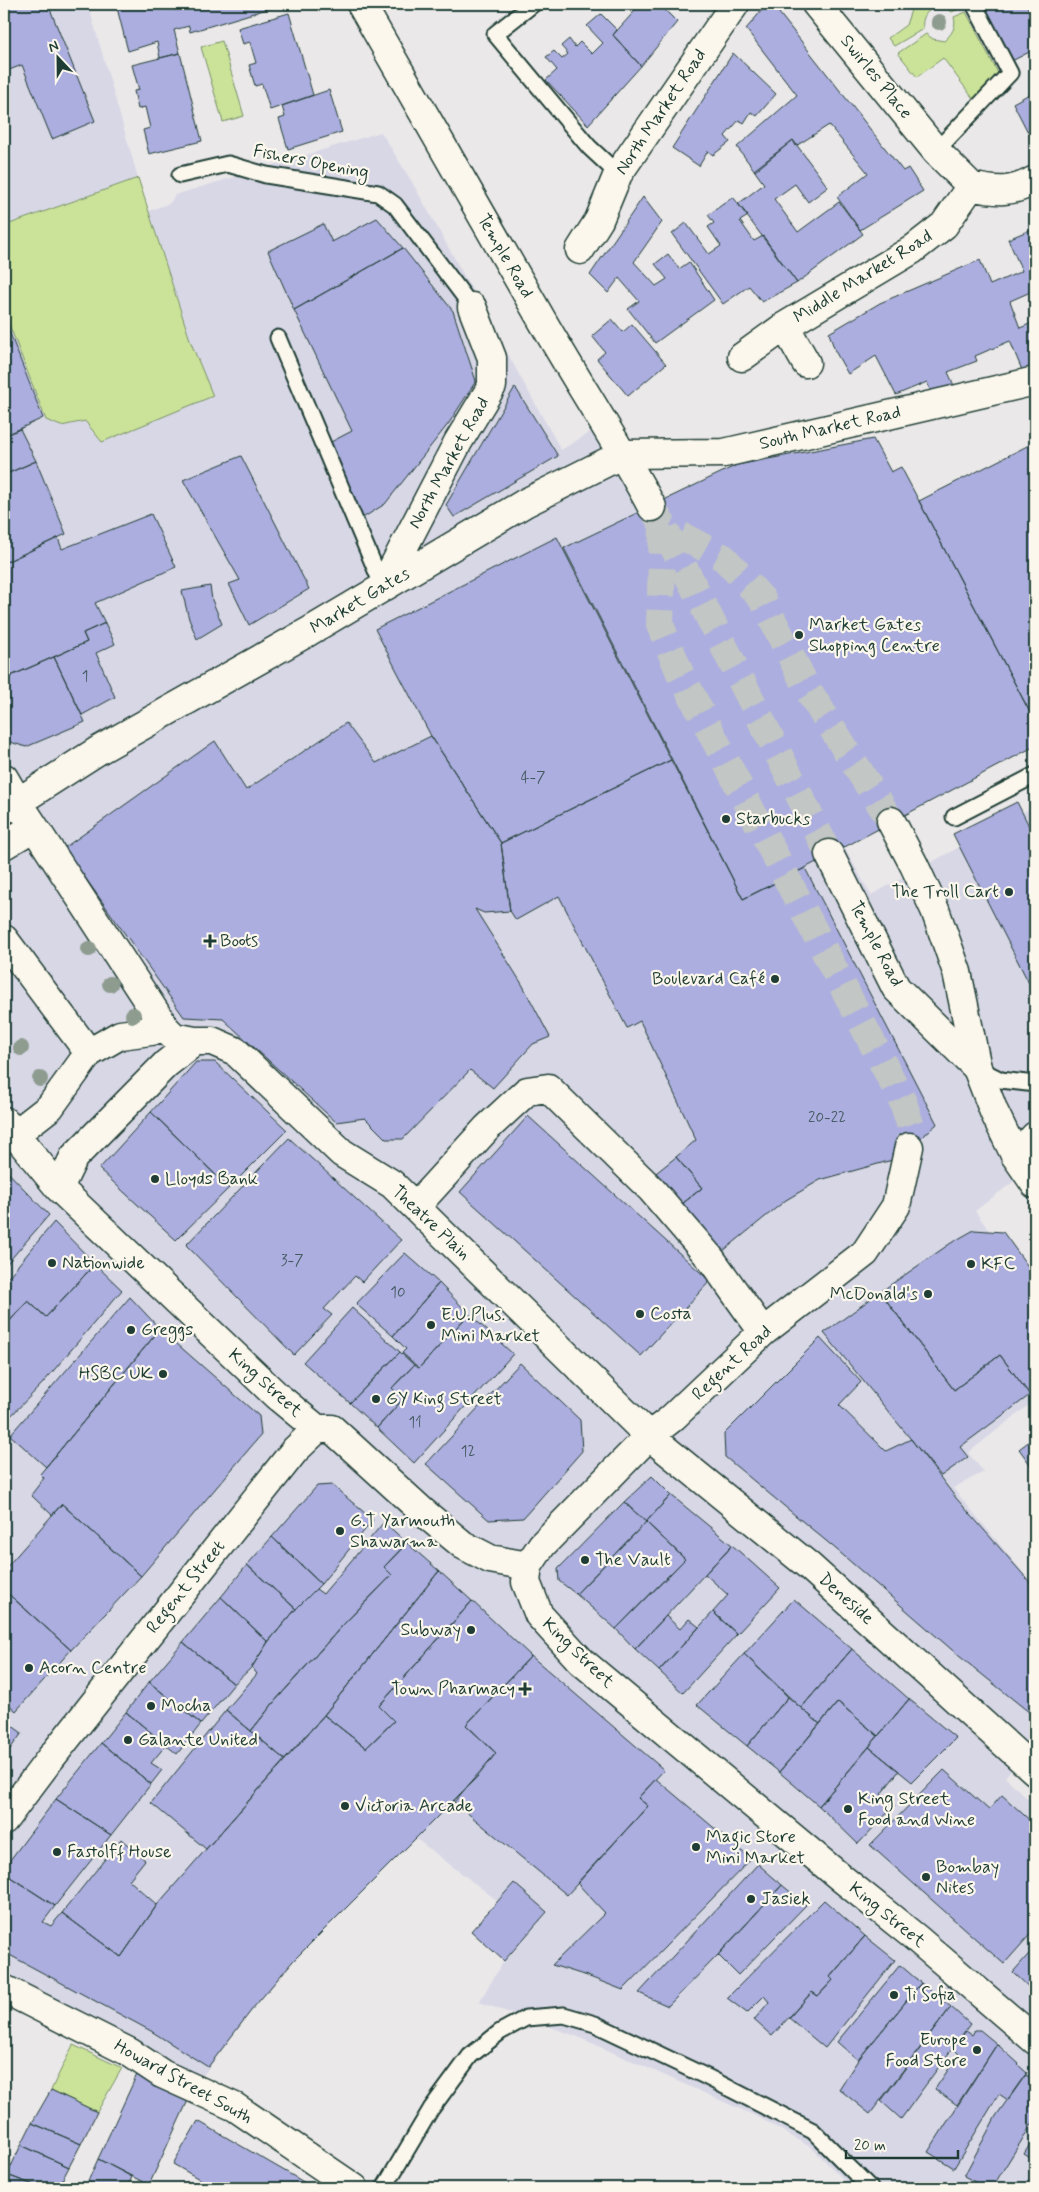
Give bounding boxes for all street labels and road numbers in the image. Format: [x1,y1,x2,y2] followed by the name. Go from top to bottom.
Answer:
[835,30,917,124] street label: Swirles Place
[610,44,712,180] street label: North Market Road
[251,139,371,186] street label: Fishers Opening
[471,209,539,303] street label: Temple Road
[789,225,937,329] street label: Middle Market Road
[403,393,495,533] street label: North Market Road
[757,400,903,456] street label: South Market Road
[306,562,414,640] street label: Market Gates
[843,897,909,991] street label: Temple Road
[386,1180,476,1266] street label: Theatre Plain
[687,1320,778,1408] street label: Regent Road
[222,1343,308,1424] street label: King Street
[141,1535,233,1640] street label: Regent Street
[813,1568,879,1630] street label: Deneside
[536,1612,620,1695] street label: King Street
[843,1877,931,1954] street label: King Street
[110,2034,256,2130] street label: Howard Street South

